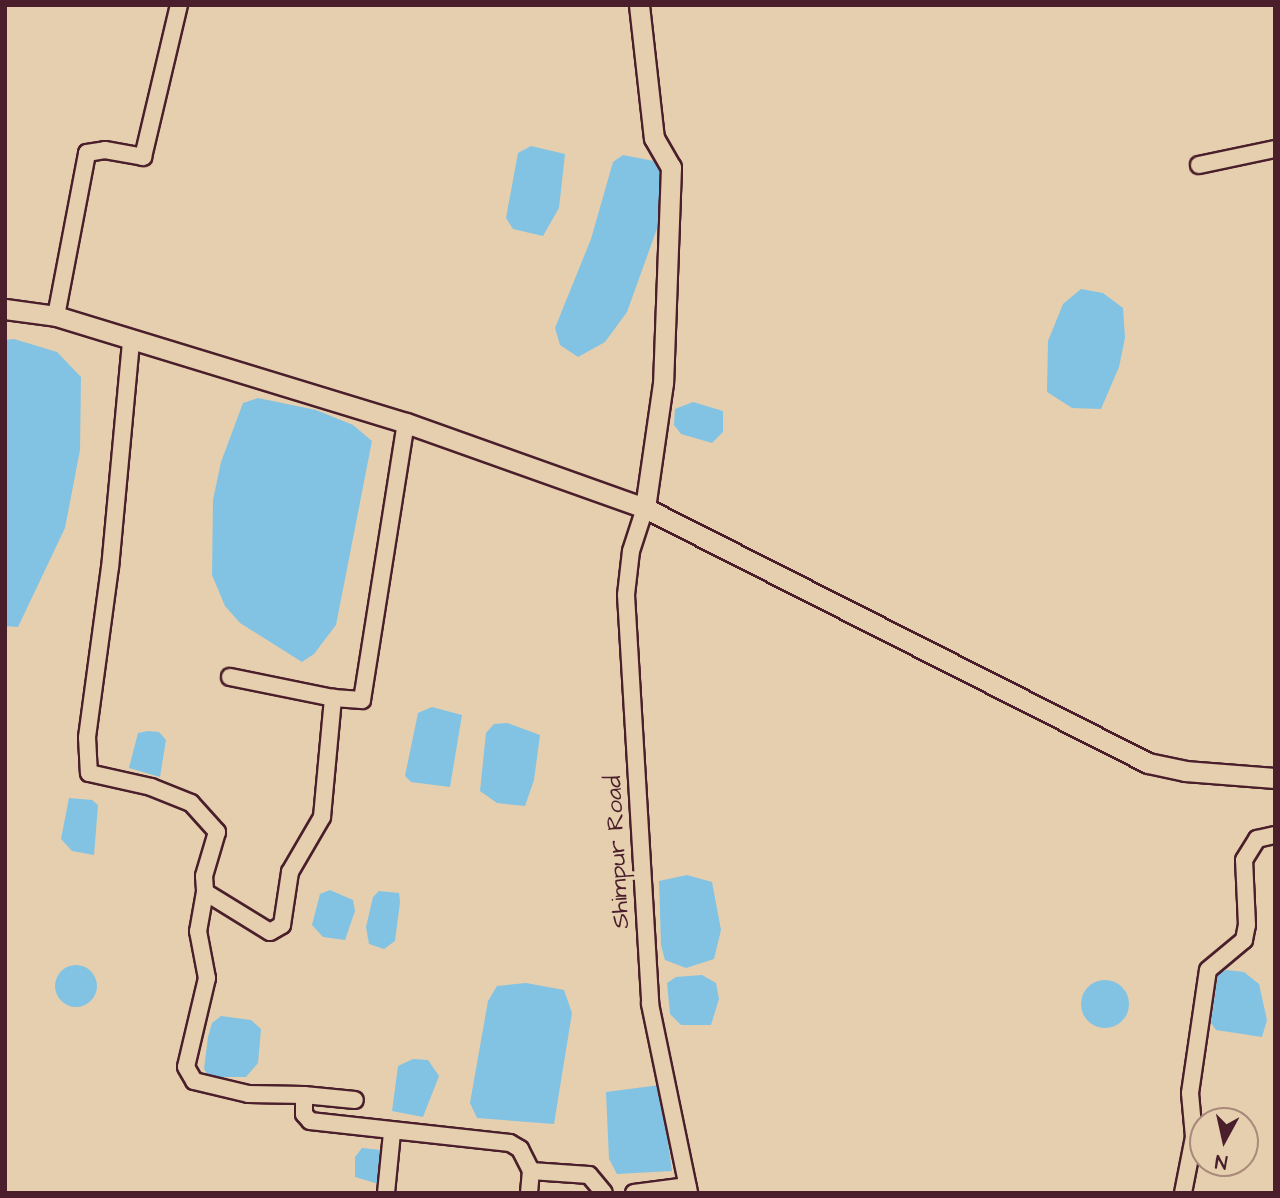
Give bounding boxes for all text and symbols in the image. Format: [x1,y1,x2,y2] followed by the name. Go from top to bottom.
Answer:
[600,775,636,929] street label: Shimpur Road
[1189,1107,1259,1177] north arrow
[1214,1147,1229,1176] text: N

